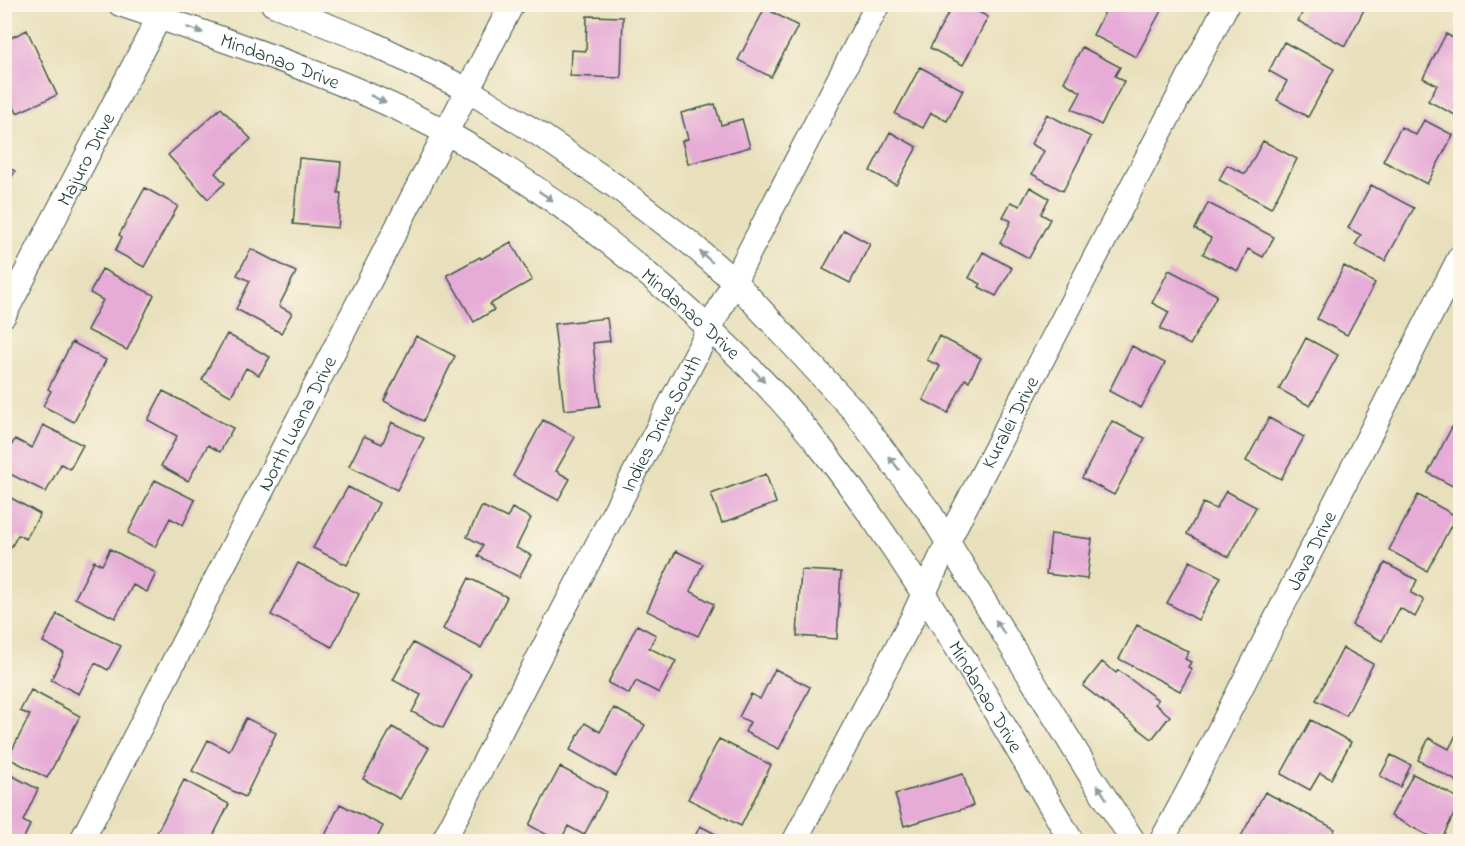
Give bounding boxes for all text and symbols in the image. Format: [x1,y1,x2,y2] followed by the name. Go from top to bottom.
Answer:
[186,26,204,36] one-way arrow
[216,27,344,98] street label: Mindanao Drive
[369,95,386,104] one-way arrow
[51,108,124,212] street label: Majuro Drive
[538,191,555,202] one-way arrow
[699,251,714,264] one-way arrow
[633,262,746,368] street label: Mindanao Drive
[615,350,710,498] street label: Indies Drive South
[252,352,345,497] street label: North Luana Drive
[752,368,765,383] one-way arrow
[976,372,1048,475] street label: Kuralei Drive
[888,455,900,470] one-way arrow
[1281,506,1346,596] street label: Java Drive
[994,618,1005,635] one-way arrow
[939,636,1029,759] street label: Mindanao Drive
[1096,785,1108,801] one-way arrow

